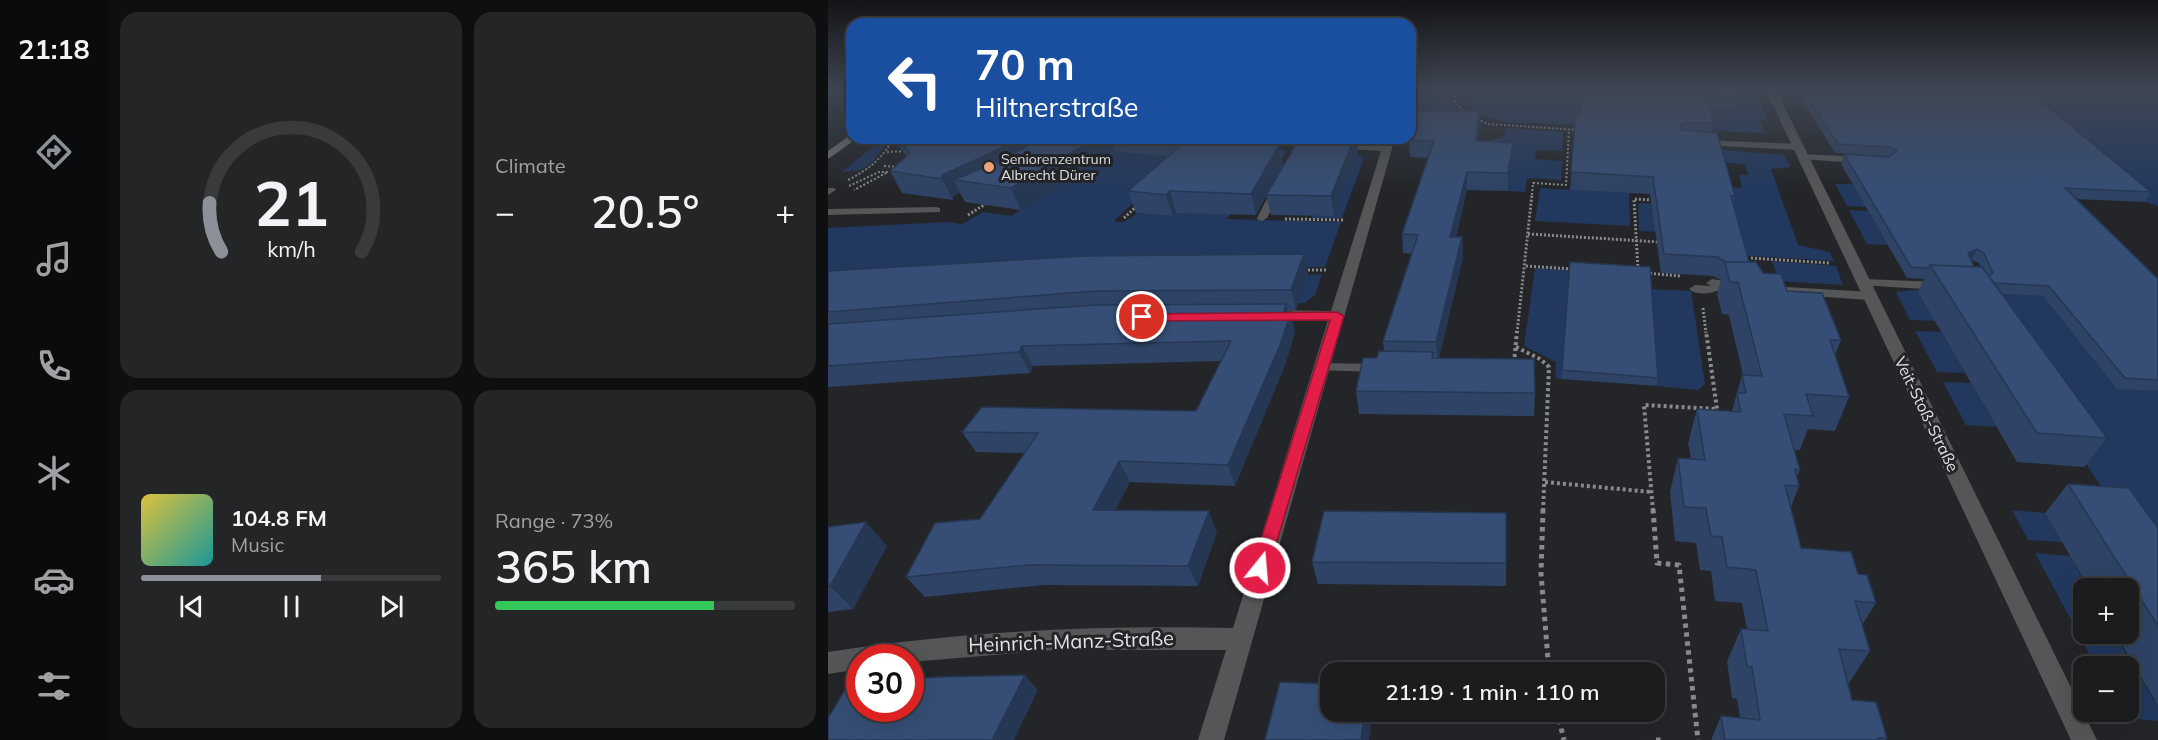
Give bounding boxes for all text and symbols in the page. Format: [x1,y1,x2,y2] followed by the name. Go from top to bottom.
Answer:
[18,32,90,66] text: 21:18
[975,38,1075,91] text: 70 m
[876,42,954,120] icon: left
[975,90,1139,124] text: Hiltnerstraße
[33,131,75,173] icon: directions
[1001,150,1111,184] place label: Seniorenzentrum Albrecht Dürer
[495,153,566,178] text: Climate
[982,160,996,174] marker: Seniorenzentrum Albrecht Dürer
[254,163,328,242] text: 21
[591,183,699,239] text: 20.5°
[495,191,515,232] text: −
[775,191,795,232] text: +
[267,235,315,262] text: km/h
[33,238,75,280] icon: music
[1116,291,1167,342] pin
[1125,300,1158,333] icon: arrive
[33,345,75,387] icon: phone
[1890,353,1964,475] street label: Veit-Stoß-Straße
[33,452,75,494] icon: climate
[231,504,327,532] text: 104.8 FM
[495,508,613,533] text: Range · 73%
[231,532,284,557] text: Music
[1228,536,1292,600] position arrow
[495,538,652,594] text: 365 km
[33,559,75,601] icon: car
[2073,578,2139,722] map controls
[2073,578,2139,644] button: +
[175,590,208,623] icon: previous
[275,590,308,623] icon: pause
[375,590,408,623] icon: next
[968,625,1174,657] street label: Heinrich-Manz-Straße
[846,644,924,722] speed limit sign: 30
[2073,656,2139,722] button: −
[33,665,75,707] icon: filters
[1385,678,1600,706] text: 21:19 · 1 min · 110 m

